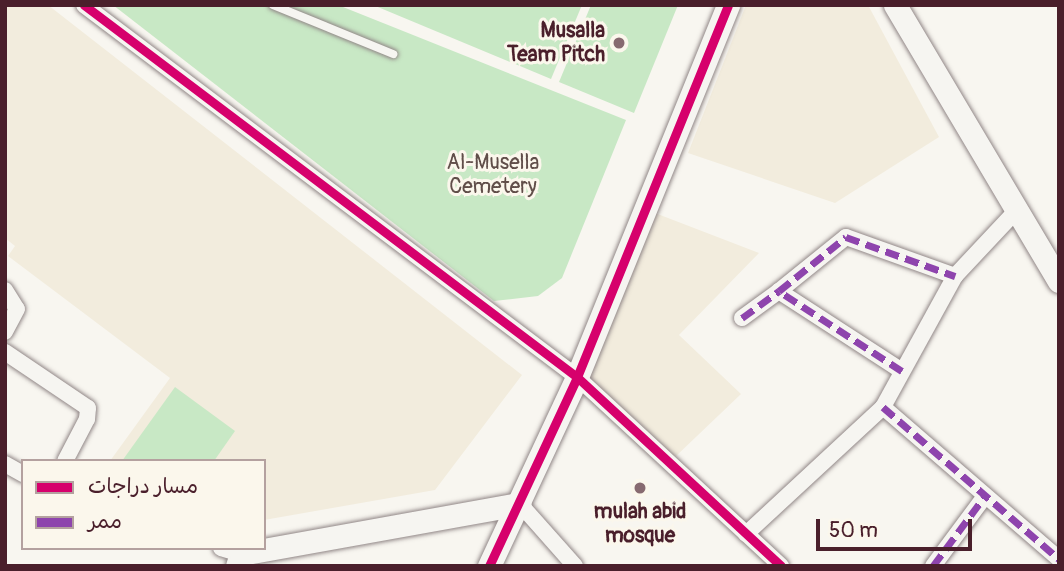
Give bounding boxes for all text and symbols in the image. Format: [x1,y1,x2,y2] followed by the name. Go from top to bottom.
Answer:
[507,18,605,68] place label: Musalla Team Pitch
[611,35,627,51] marker: Musalla Team Pitch
[447,150,539,200] park label: Al-Musella Cemetery
[21,459,266,550] legend
[88,473,198,500] text: مسار دراجات
[632,480,648,496] marker: mulah abid mosque
[594,499,686,549] place label: mulah abid mosque
[819,504,975,548] scale bar
[88,508,122,535] text: ممر
[829,517,878,544] text: 50 m

